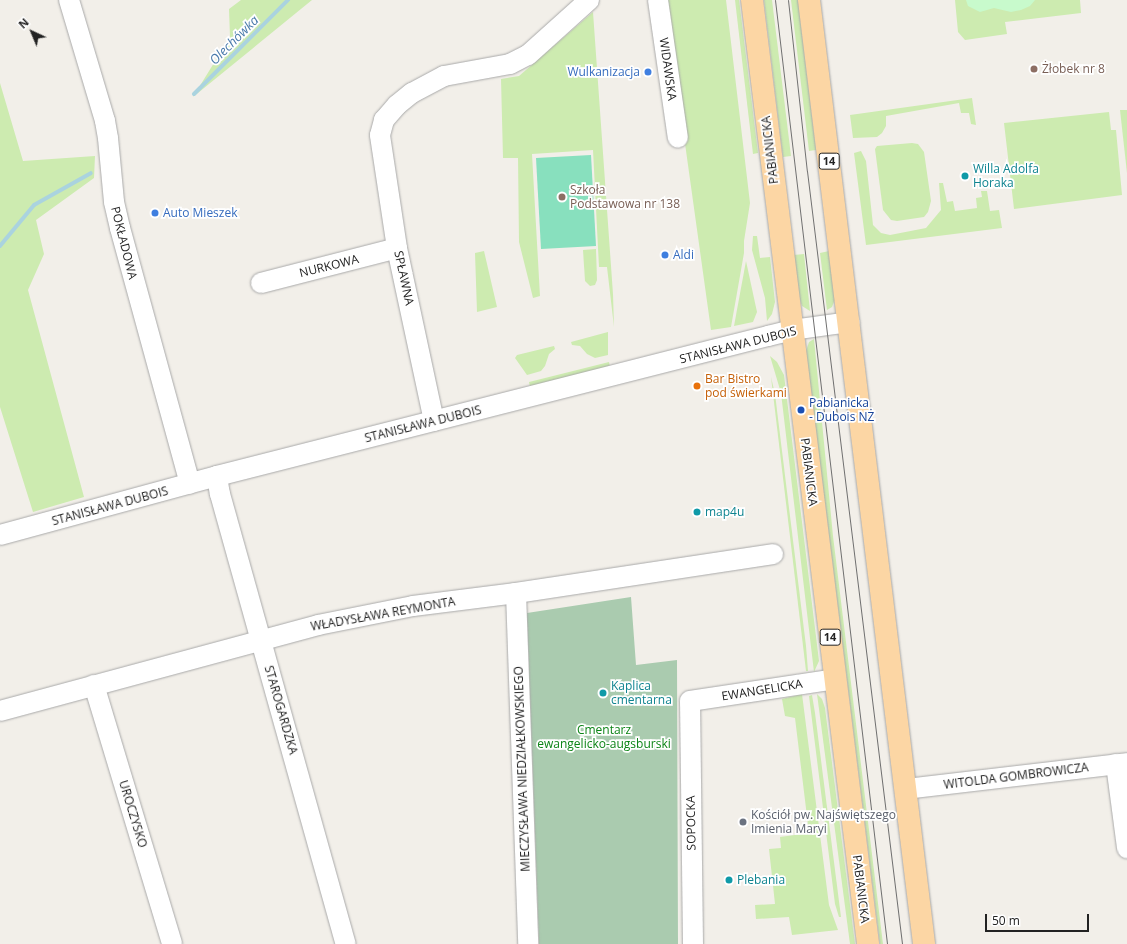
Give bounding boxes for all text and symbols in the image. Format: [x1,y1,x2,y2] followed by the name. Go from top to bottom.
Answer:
[12,12,52,52] north arrow
[206,12,262,68] water label: Olechówka
[15,15,32,32] text: N
[656,37,680,101] street label: WIDAWSKA
[1042,62,1105,76] place label: Żłobek nr 8
[1029,64,1039,74] marker: Żłobek nr 8
[567,65,640,79] place label: Wulkanizacja
[643,67,653,77] marker: Wulkanizacja
[759,115,781,185] street label: PABIANICKA
[818,152,840,170] road number: 14
[973,162,1039,190] place label: Willa Adolfa Horaka
[960,171,970,181] marker: Willa Adolfa Horaka
[570,183,680,211] place label: Szkoła Podstawowa nr 138
[557,192,567,202] marker: Szkoła Podstawowa nr 138
[108,205,140,281] street label: POKŁADOWA
[163,206,238,220] place label: Auto Mieszek
[150,208,160,218] marker: Auto Mieszek
[673,248,694,262] place label: Aldi
[391,249,417,307] street label: SPŁAWNA
[660,250,670,260] marker: Aldi
[298,252,360,280] street label: NURKOWA
[678,324,798,366] street label: STANISŁAWA DUBOIS
[705,372,787,400] place label: Bar Bistro pod świerkami
[692,381,702,391] marker: Bar Bistro pod świerkami
[809,396,874,424] place label: Pabianicka - Dubois NŻ
[363,403,483,445] street label: STANISŁAWA DUBOIS
[796,405,806,415] marker: Pabianicka - Dubois NŻ
[798,437,820,507] street label: PABIANICKA
[50,484,170,528] street label: STANISŁAWA DUBOIS
[705,505,744,519] place label: map4u
[692,507,702,517] marker: map4u
[310,594,456,634] street label: WŁADYSŁAWA REYMONTA
[819,628,841,646] road number: 14
[261,664,301,756] street label: STAROGARDZKA
[511,666,533,872] street label: MIECZYSŁAWA NIEDZIAŁKOWSKIEGO
[720,676,804,704] street label: EWANGELICKA
[611,679,672,707] place label: Kaplica cmentarna
[598,688,608,698] marker: Kaplica cmentarna
[537,723,671,751] park label: Cmentarz ewangelicko-augsburski
[943,760,1089,792] street label: WITOLDA GOMBROWICZA
[116,778,150,850] street label: UROCZYSKO
[683,795,699,851] street label: SOPOCKA
[751,808,896,836] place label: Kościół pw. Najświętszego Imienia Maryi
[738,817,748,827] marker: Kościół pw. Najświętszego Imienia Maryi
[850,854,872,924] street label: PABIANICKA
[737,873,785,887] place label: Plebania
[724,875,734,885] marker: Plebania
[987,906,1091,932] scale bar
[992,912,1020,929] text: 50 m

